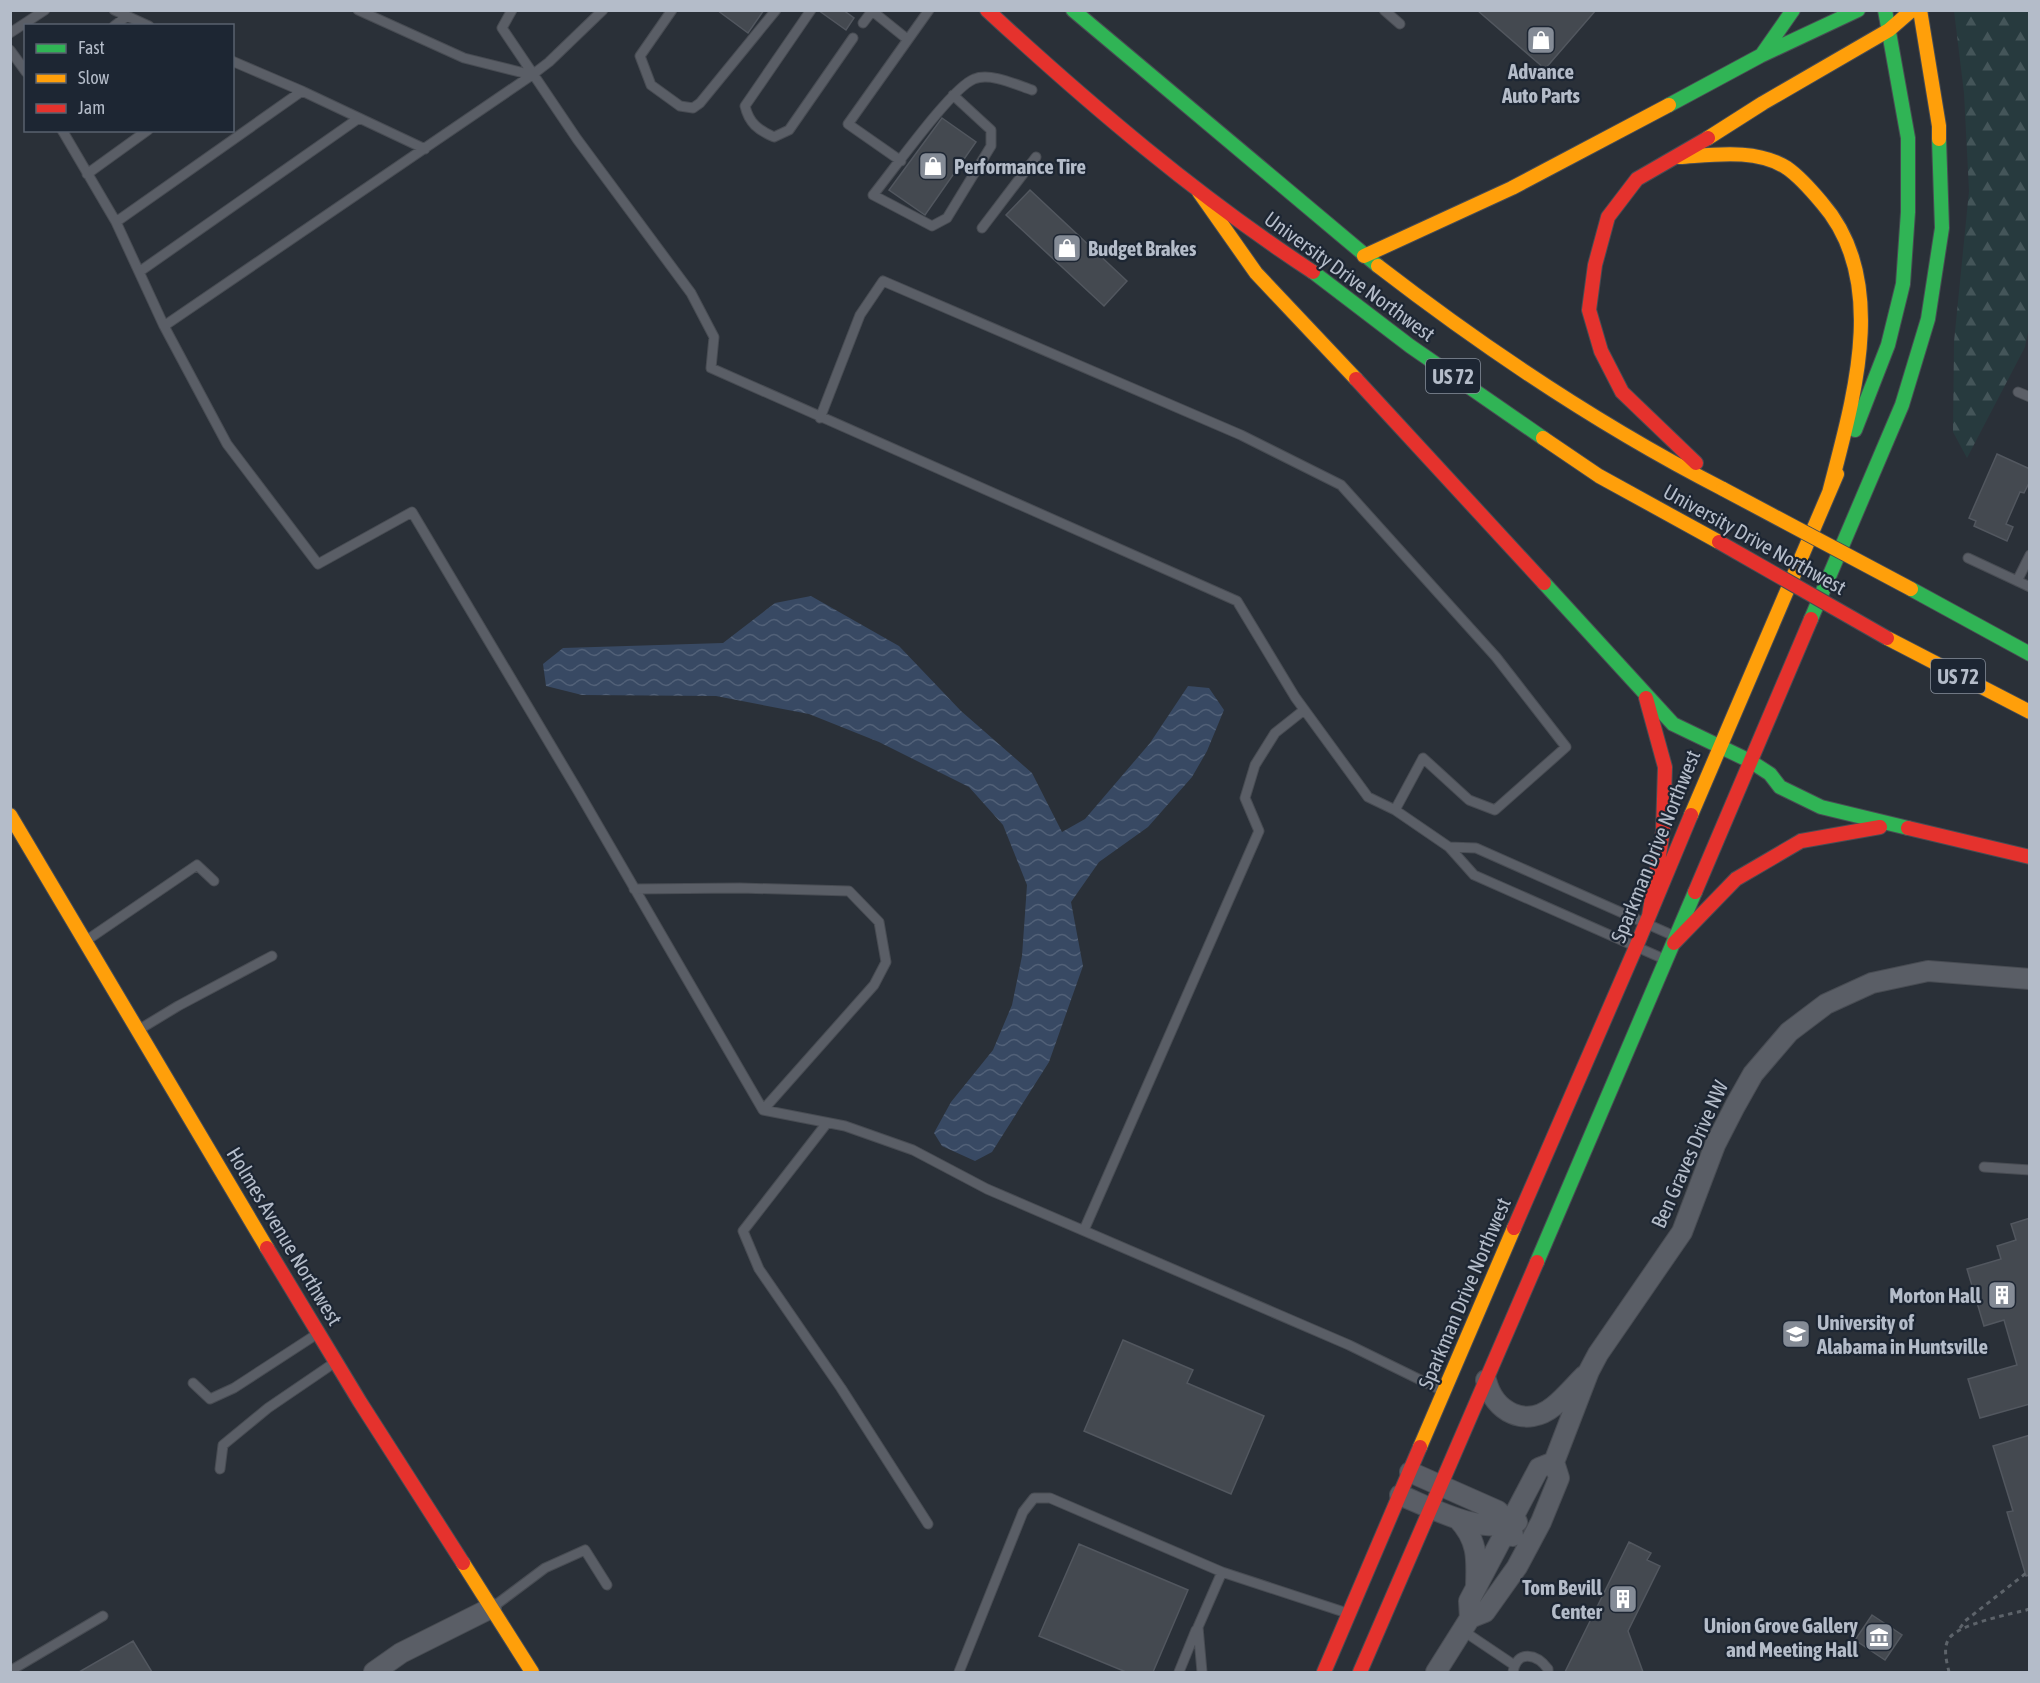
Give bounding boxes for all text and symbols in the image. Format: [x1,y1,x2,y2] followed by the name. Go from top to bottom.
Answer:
[24,24,234,132] legend
[1525,24,1557,56] shop icon: Advance Auto Parts
[78,37,105,58] text: Fast
[1501,59,1581,107] place label: Advance Auto Parts
[78,67,109,88] text: Slow
[78,97,105,118] text: Jam
[917,150,949,182] shop icon: Performance Tire
[954,154,1086,178] place label: Performance Tire
[1260,206,1440,346] street label: University Drive Northwest
[1051,232,1083,264] shop icon: Budget Brakes
[1088,236,1197,260] place label: Budget Brakes
[1426,359,1480,393] road number: US 72
[1660,479,1850,599] street label: University Drive Northwest
[1931,659,1985,693] road number: US 72
[1605,746,1705,946] street label: Sparkman Drive Northwest
[1646,1076,1733,1231] street label: Ben Graves Drive NW
[222,1143,348,1329] street label: Holmes Avenue Northwest
[1413,1194,1515,1392] street label: Sparkman Drive Northwest
[1986,1279,2018,1311] building icon: Morton Hall
[1889,1283,1981,1307] place label: Morton Hall
[1816,1310,1988,1358] place label: University of Alabama in Huntsville
[1780,1318,1812,1350] school or university icon: University of Alabama in Huntsville
[1522,1575,1603,1623] place label: Tom Bevill Center
[1607,1583,1639,1615] building icon: Tom Bevill Center
[1704,1613,1858,1661] place label: Union Grove Gallery and Meeting Hall
[1863,1621,1895,1653] museum icon: Union Grove Gallery and Meeting Hall

